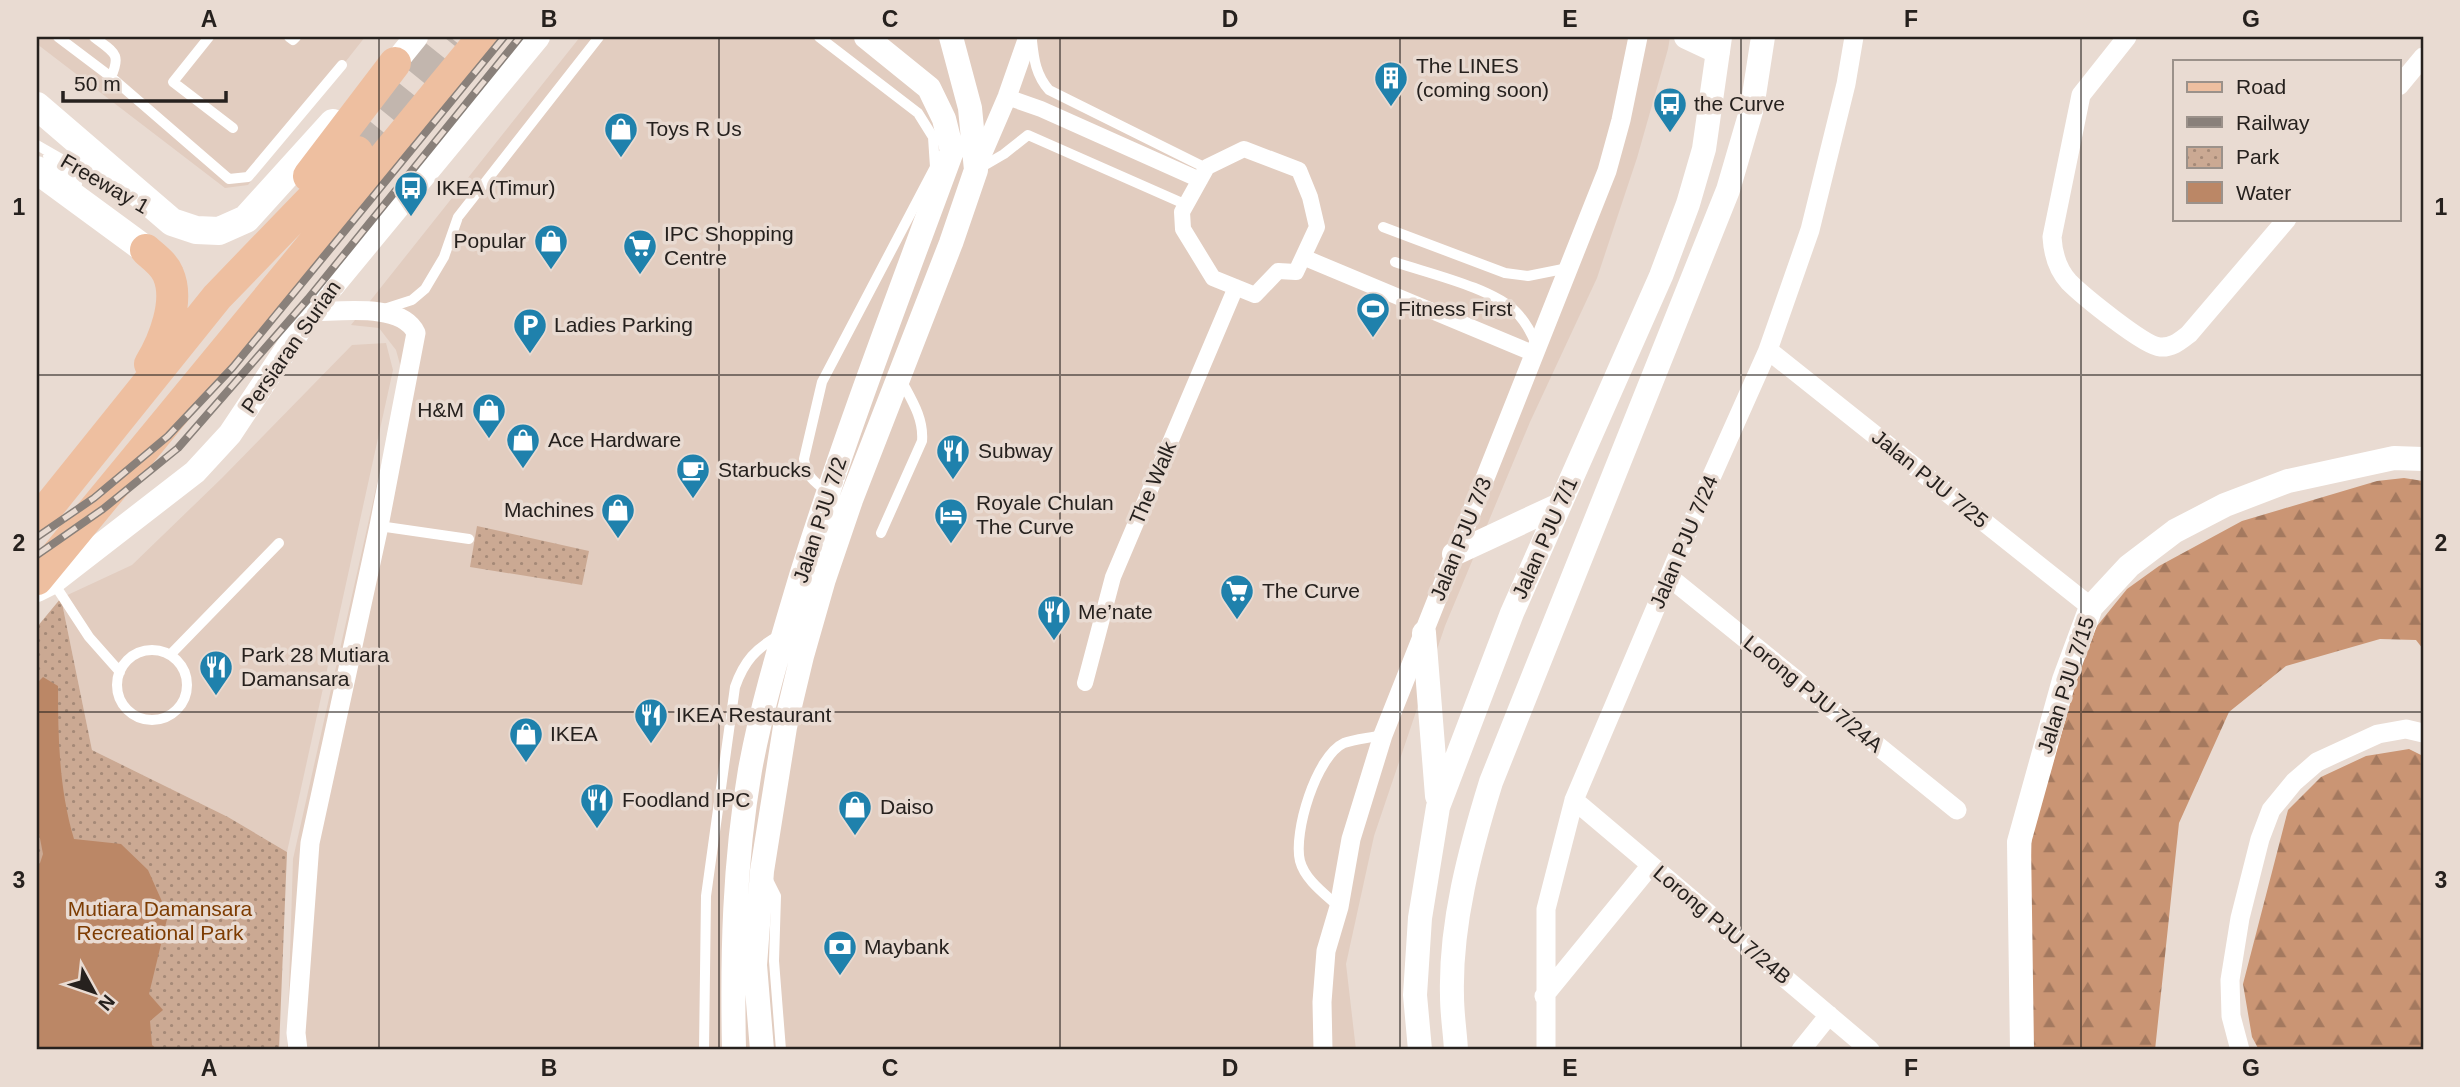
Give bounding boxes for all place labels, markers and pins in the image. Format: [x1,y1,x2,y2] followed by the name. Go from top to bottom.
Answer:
[1416,54,1549,101] place label: The LINES (coming soon)
[1372,59,1410,108] building icon: The LINES (coming soon)
[1651,85,1689,134] bus stop icon: the Curve
[1694,92,1785,115] place label: the Curve
[602,110,640,159] shop icon: Toys R Us
[646,117,742,140] place label: Toys R Us
[392,169,430,218] bus stop icon: IKEA (Timur)
[436,176,555,199] place label: IKEA (Timur)
[532,222,570,271] shop icon: Popular
[664,222,794,269] place label: IPC Shopping Centre
[621,227,659,276] supermarket icon: IPC Shopping Centre
[454,229,526,252] place label: Popular
[1354,290,1392,339] sports icon: Fitness First
[1398,297,1513,320] place label: Fitness First
[511,306,549,355] parking icon: Ladies Parking
[554,313,693,336] place label: Ladies Parking
[470,391,508,440] shop icon: H&M
[417,398,464,421] place label: H&M
[504,421,542,470] shop icon: Ace Hardware
[548,428,681,451] place label: Ace Hardware
[934,432,972,481] restaurant icon: Subway
[978,439,1053,462] place label: Subway
[674,451,712,500] cafe icon: Starbucks
[718,458,811,481] place label: Starbucks
[599,491,637,540] shop icon: Machines
[976,491,1114,538] place label: Royale Chulan The Curve
[932,496,970,545] hotel icon: Royale Chulan The Curve
[504,498,594,521] place label: Machines
[1218,572,1256,621] supermarket icon: The Curve
[1262,579,1360,602] place label: The Curve
[1035,593,1073,642] restaurant icon: Me’nate
[1078,600,1153,623] place label: Me’nate
[241,643,390,690] place label: Park 28 Mutiara Damansara
[197,648,235,697] restaurant icon: Park 28 Mutiara Damansara
[632,696,670,745] restaurant icon: IKEA Restaurant
[676,703,831,726] place label: IKEA Restaurant
[507,715,545,764] shop icon: IKEA
[550,722,598,745] place label: IKEA
[578,781,616,830] restaurant icon: Foodland IPC
[622,788,750,811] place label: Foodland IPC
[836,788,874,837] shop icon: Daiso
[880,795,934,818] place label: Daiso
[821,928,859,977] bank icon: Maybank
[864,935,950,958] place label: Maybank

